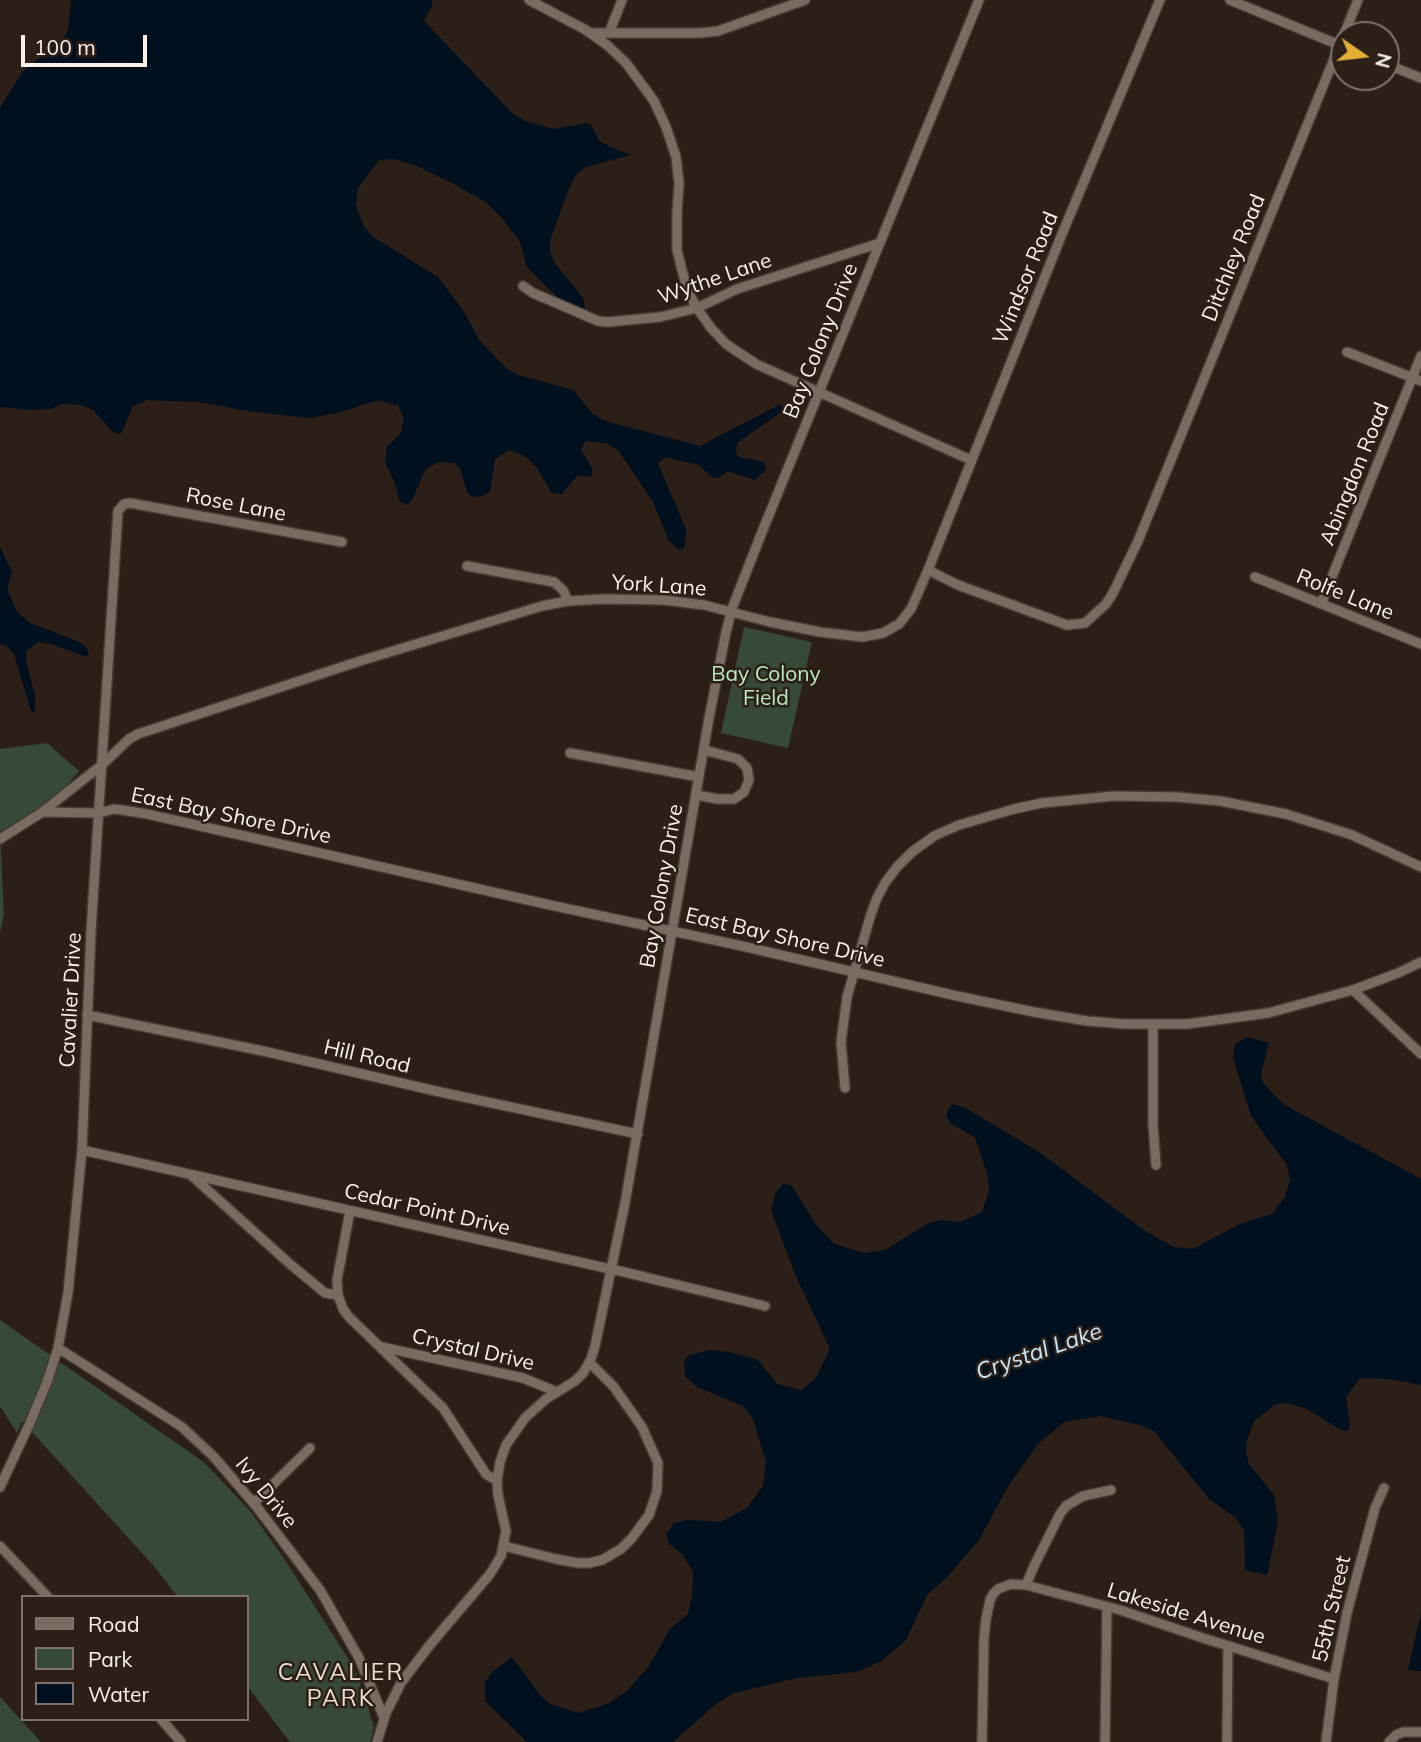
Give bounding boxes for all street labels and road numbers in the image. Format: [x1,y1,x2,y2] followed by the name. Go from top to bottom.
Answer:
[1197,191,1271,325] street label: Ditchley Road
[988,208,1064,348] street label: Windsor Road
[655,248,775,310] street label: Wythe Lane
[778,260,864,422] street label: Bay Colony Drive
[1315,399,1395,549] street label: Abingdon Road
[184,483,288,527] street label: Rose Lane
[1293,564,1397,626] street label: Rolfe Lane
[611,570,707,602] street label: York Lane
[129,782,333,850] street label: East Bay Shore Drive
[635,802,689,970] street label: Bay Colony Drive
[683,903,887,973] street label: East Bay Shore Drive
[55,932,87,1068] street label: Cavalier Drive
[321,1035,413,1079] street label: Hill Road
[342,1179,512,1241] street label: Cedar Point Drive
[409,1324,537,1376] street label: Crystal Drive
[230,1452,302,1534] street label: Ivy Drive
[1308,1553,1356,1665] street label: 55th Street
[1104,1578,1268,1650] street label: Lakeside Avenue

